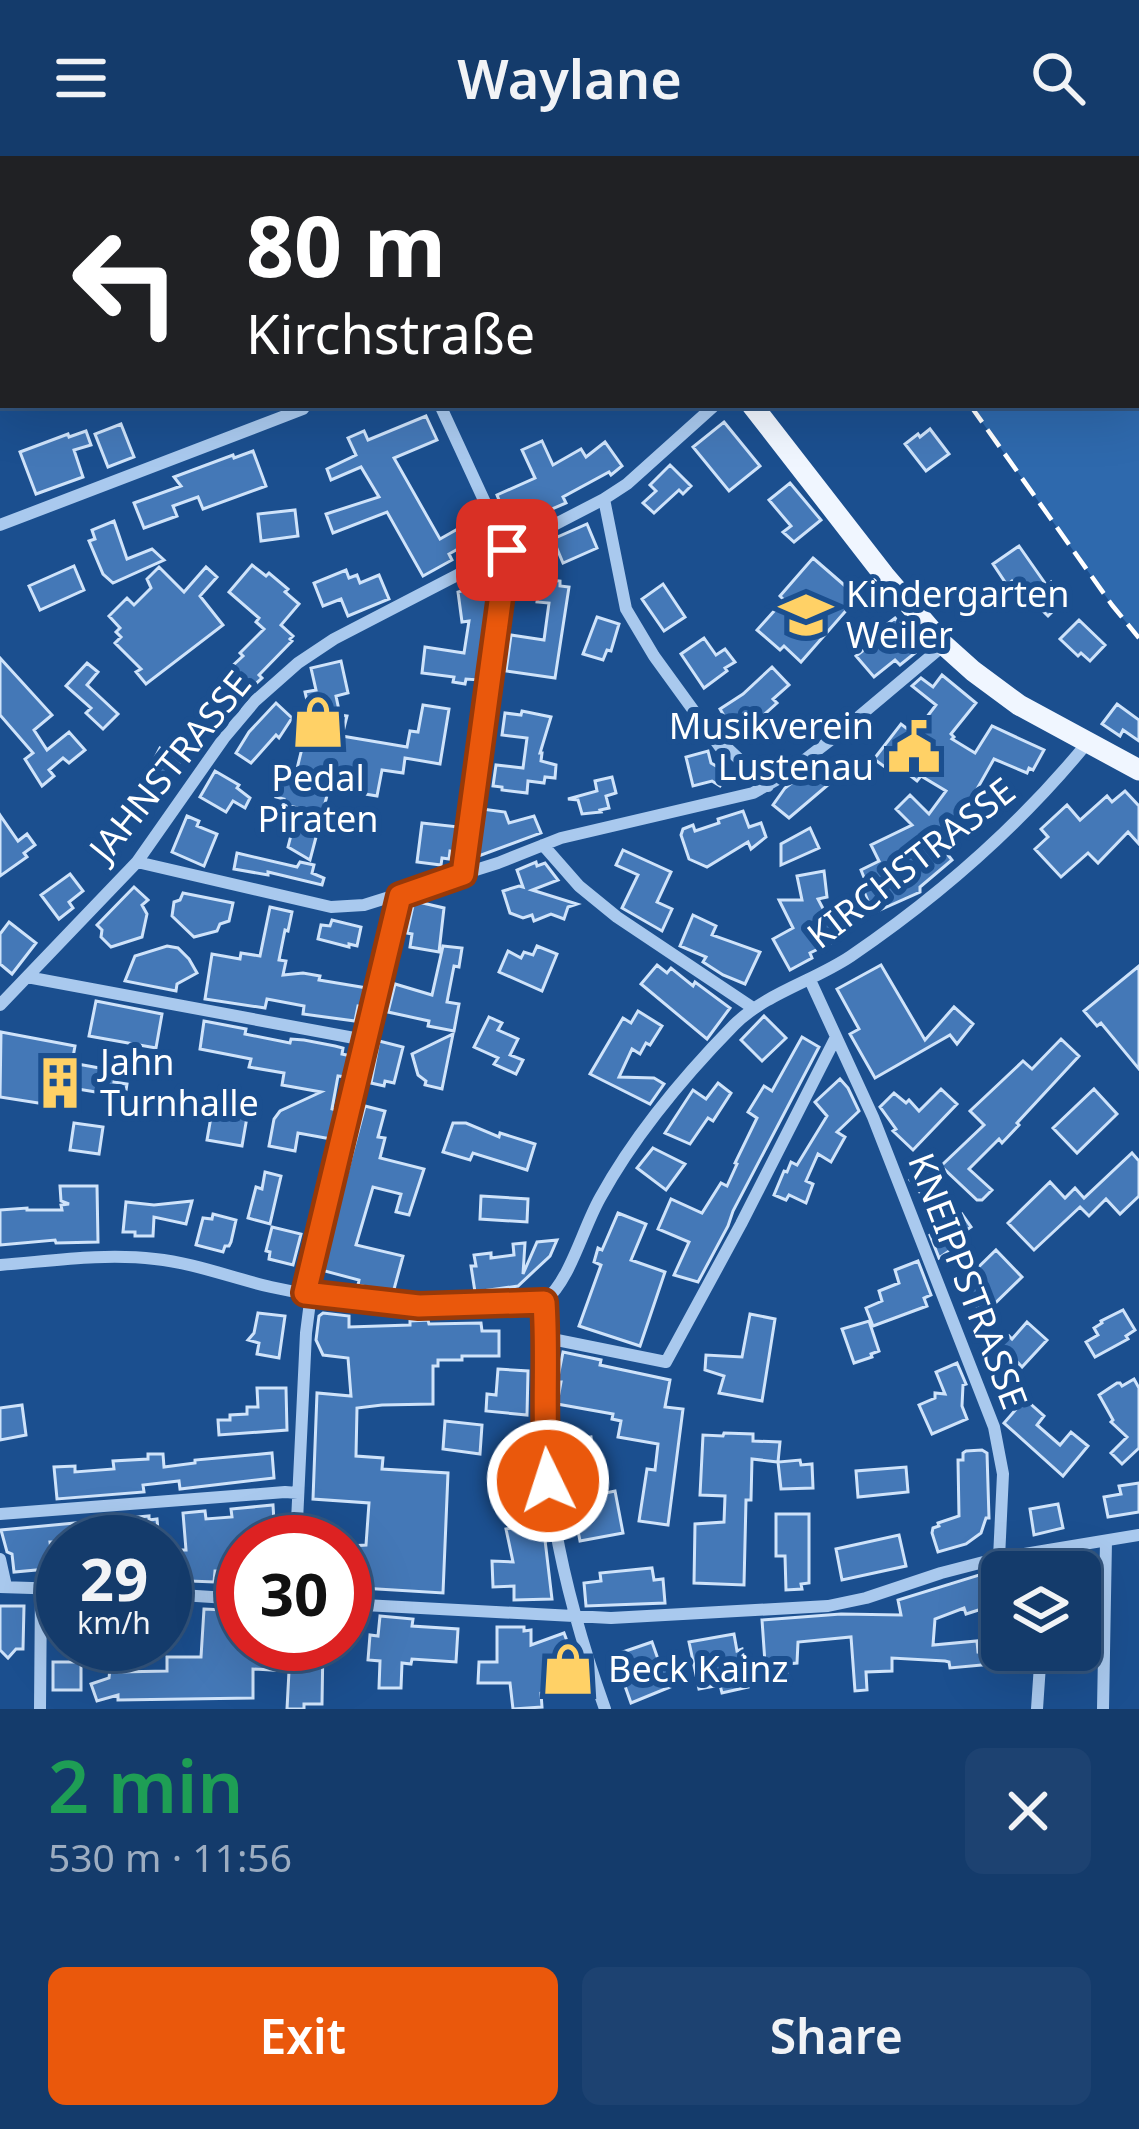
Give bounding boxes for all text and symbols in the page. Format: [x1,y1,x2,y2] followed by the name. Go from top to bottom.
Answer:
[457,41,682,115] text: Waylane
[48,45,114,111] icon: menu
[1025,45,1091,111] icon: search
[246,187,446,302] text: 80 m
[48,204,204,360] icon: left
[246,296,535,370] text: Kirchstraße
[456,499,558,601] pin
[474,517,540,583] icon: arrive
[846,569,1070,659] place label: Kindergarten Weiler
[777,586,835,644] school or university icon: Kindergarten Weiler
[76,660,262,873] street label: JAHNSTRASSE
[289,693,347,751] shop icon: Pedal Piraten
[669,701,874,791] place label: Musikverein Lustenau
[885,718,943,776] public building icon: Musikverein Lustenau
[258,753,378,843] place label: Pedal Piraten
[797,766,1025,959] street label: KIRCHSTRASSE
[97,1037,259,1127] place label: Jahn Turnhalle
[31,1054,89,1112] building icon: Jahn Turnhalle
[897,1146,1040,1416] street label: KNEIPPSTRASSE
[485,1418,611,1544] position arrow
[216,1515,372,1671] speed limit sign: 30
[80,1537,148,1619] text: 29
[981,1551,1101,1671] map controls
[981,1551,1101,1671] button: layers
[77,1602,151,1643] text: km/h
[539,1640,597,1698] shop icon: Beck Kainz
[608,1644,789,1693] place label: Beck Kainz
[48,1736,243,1834] text: 2 min
[965,1748,1091,1874] button: close
[48,1830,292,1883] text: 530 m · 11:56
[48,1967,558,2105] button: Exit
[582,1967,1091,2105] button: Share

